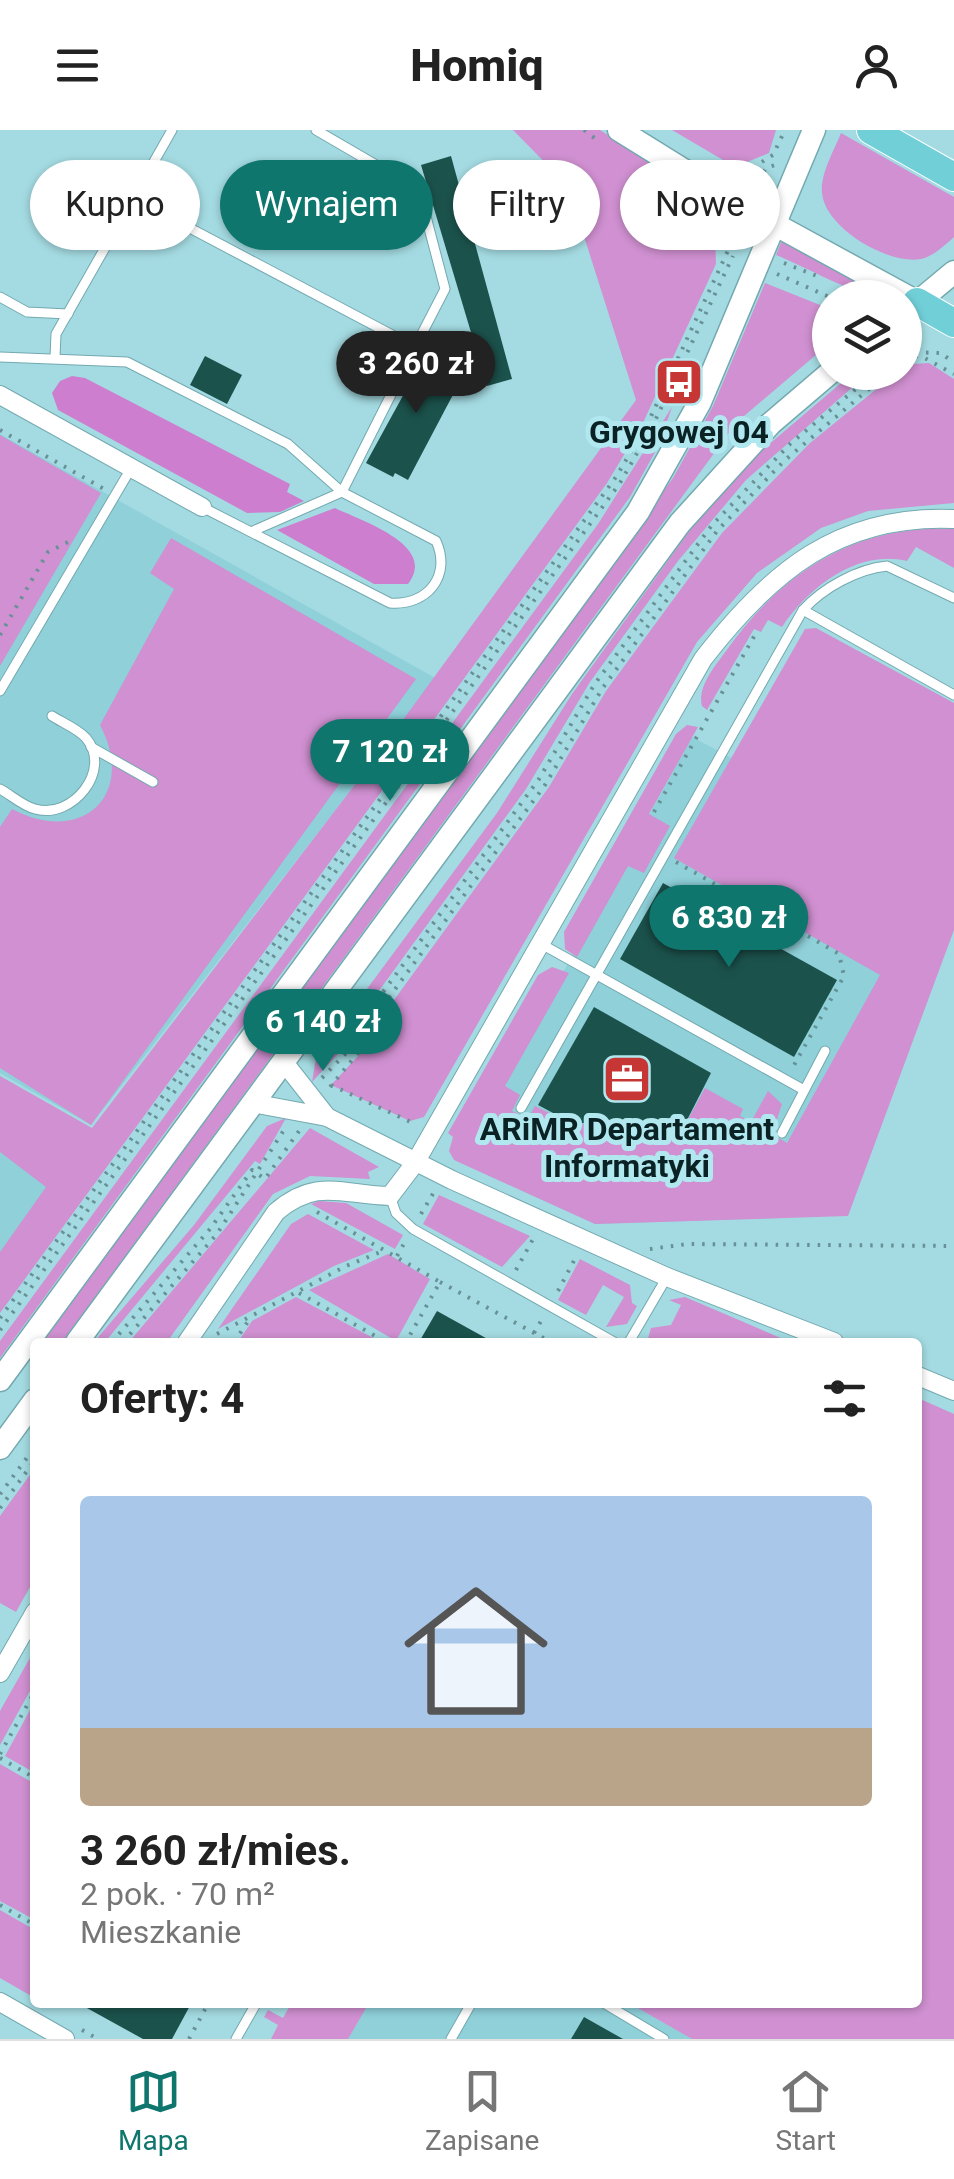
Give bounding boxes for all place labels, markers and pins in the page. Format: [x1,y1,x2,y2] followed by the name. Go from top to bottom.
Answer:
[313,331,519,416] pin: 3 260 zł
[653,356,705,408] bus stop icon: Grygowej 04
[589,413,769,451] place label: Grygowej 04
[287,719,493,804] pin: 7 120 zł
[626,885,832,970] pin: 6 830 zł
[220,989,426,1074] pin: 6 140 zł
[601,1053,653,1105] office icon: ARiMR Departament Informatyki
[480,1110,774,1185] place label: ARiMR Departament Informatyki

